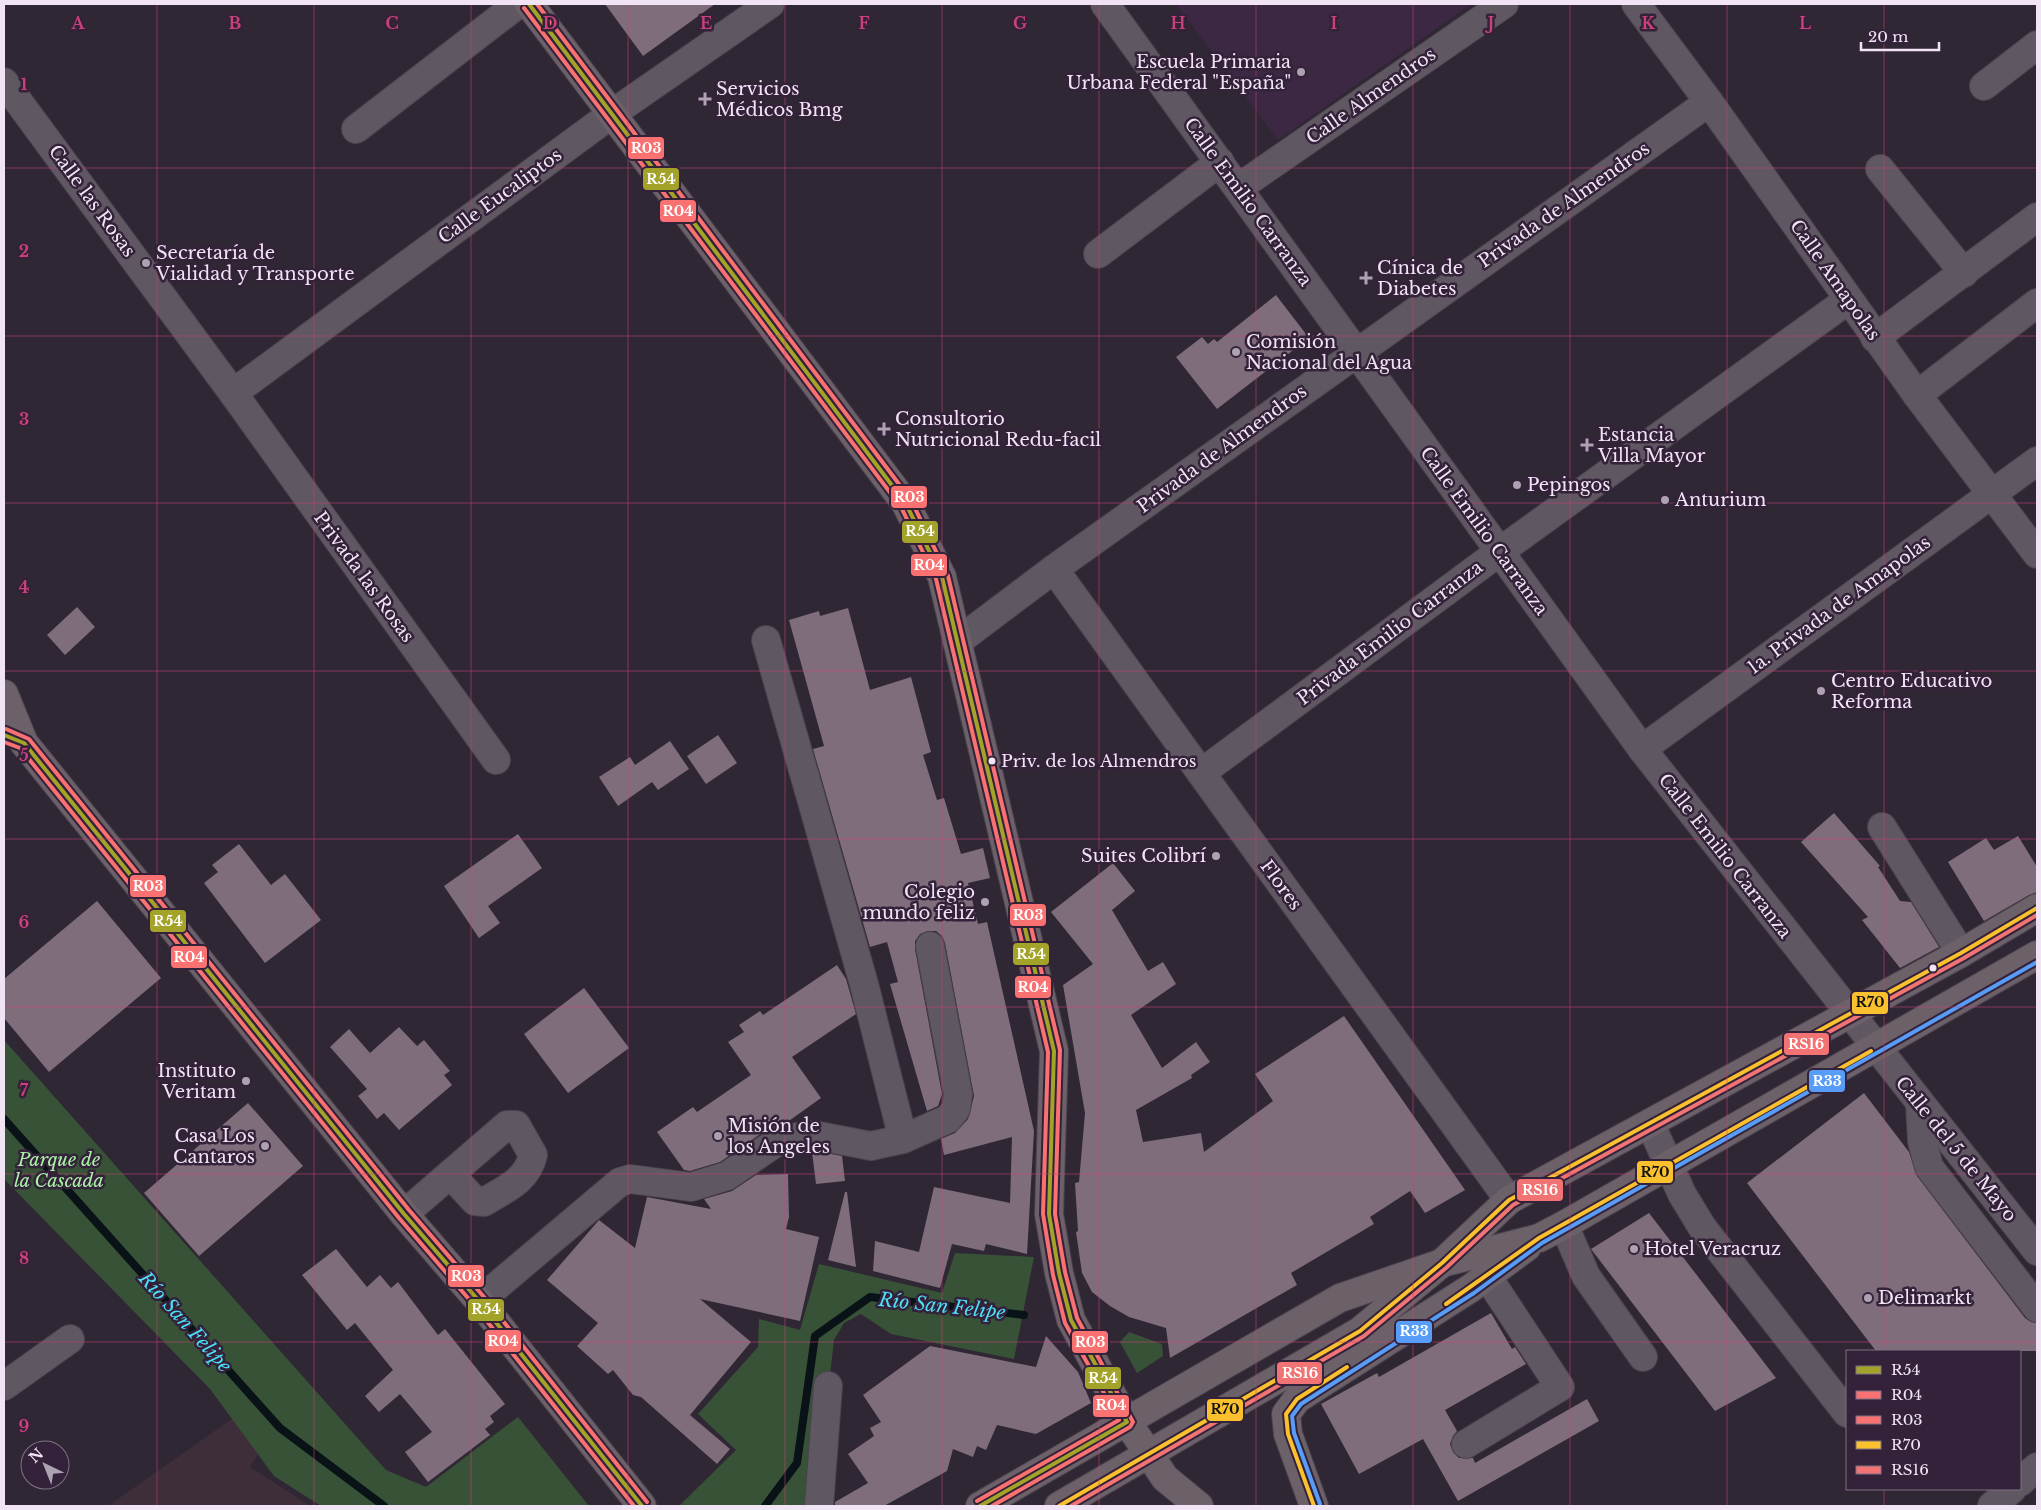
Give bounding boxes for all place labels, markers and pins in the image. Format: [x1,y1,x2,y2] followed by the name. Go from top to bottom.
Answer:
[1066,51,1291,94] place label: Escuela Primaria Urbana Federal "España"
[1295,66,1307,78] marker: Escuela Primaria Urbana Federal "España"
[716,78,843,121] place label: Servicios Médicos Bmg
[698,92,712,106] marker: Servicios Médicos Bmg
[155,242,355,285] place label: Secretaría de Vialidad y Transporte
[140,257,152,269] marker: Secretaría de Vialidad y Transporte
[1377,257,1463,300] place label: Cínica de Diabetes
[1359,271,1373,285] marker: Cínica de Diabetes
[1246,331,1412,374] place label: Comisión Nacional del Agua
[1230,346,1242,358] marker: Comisión Nacional del Agua
[895,408,1101,451] place label: Consultorio Nutricional Redu-facil
[877,422,891,436] marker: Consultorio Nutricional Redu-facil
[1597,424,1706,467] place label: Estancia Villa Mayor
[1580,438,1594,452] marker: Estancia Villa Mayor
[1527,474,1611,496] place label: Pepingos
[1511,479,1523,491] marker: Pepingos
[1674,489,1766,511] place label: Anturium
[1659,494,1671,506] marker: Anturium
[1831,670,1992,713] place label: Centro Educativo Reforma
[1815,685,1827,697] marker: Centro Educativo Reforma
[1001,751,1197,772] place label: Priv. de los Almendros
[987,756,997,766] marker: Priv. de los Almendros
[1081,845,1207,867] place label: Suites Colibrí
[1210,850,1222,862] marker: Suites Colibrí
[863,881,975,924] place label: Colegio mundo feliz
[979,896,991,908] marker: Colegio mundo feliz
[1928,963,1938,973] unlabelled marker
[158,1060,236,1103] place label: Instituto Veritam
[240,1075,252,1087] marker: Instituto Veritam
[728,1115,830,1158] place label: Misión de los Angeles
[173,1125,255,1168] place label: Casa Los Cantaros
[712,1130,724,1142] marker: Misión de los Angeles
[259,1140,271,1152] marker: Casa Los Cantaros
[1644,1238,1781,1260] place label: Hotel Veracruz
[1628,1243,1640,1255] marker: Hotel Veracruz
[1878,1287,1972,1309] place label: Delimarkt
[1862,1292,1874,1304] marker: Delimarkt

